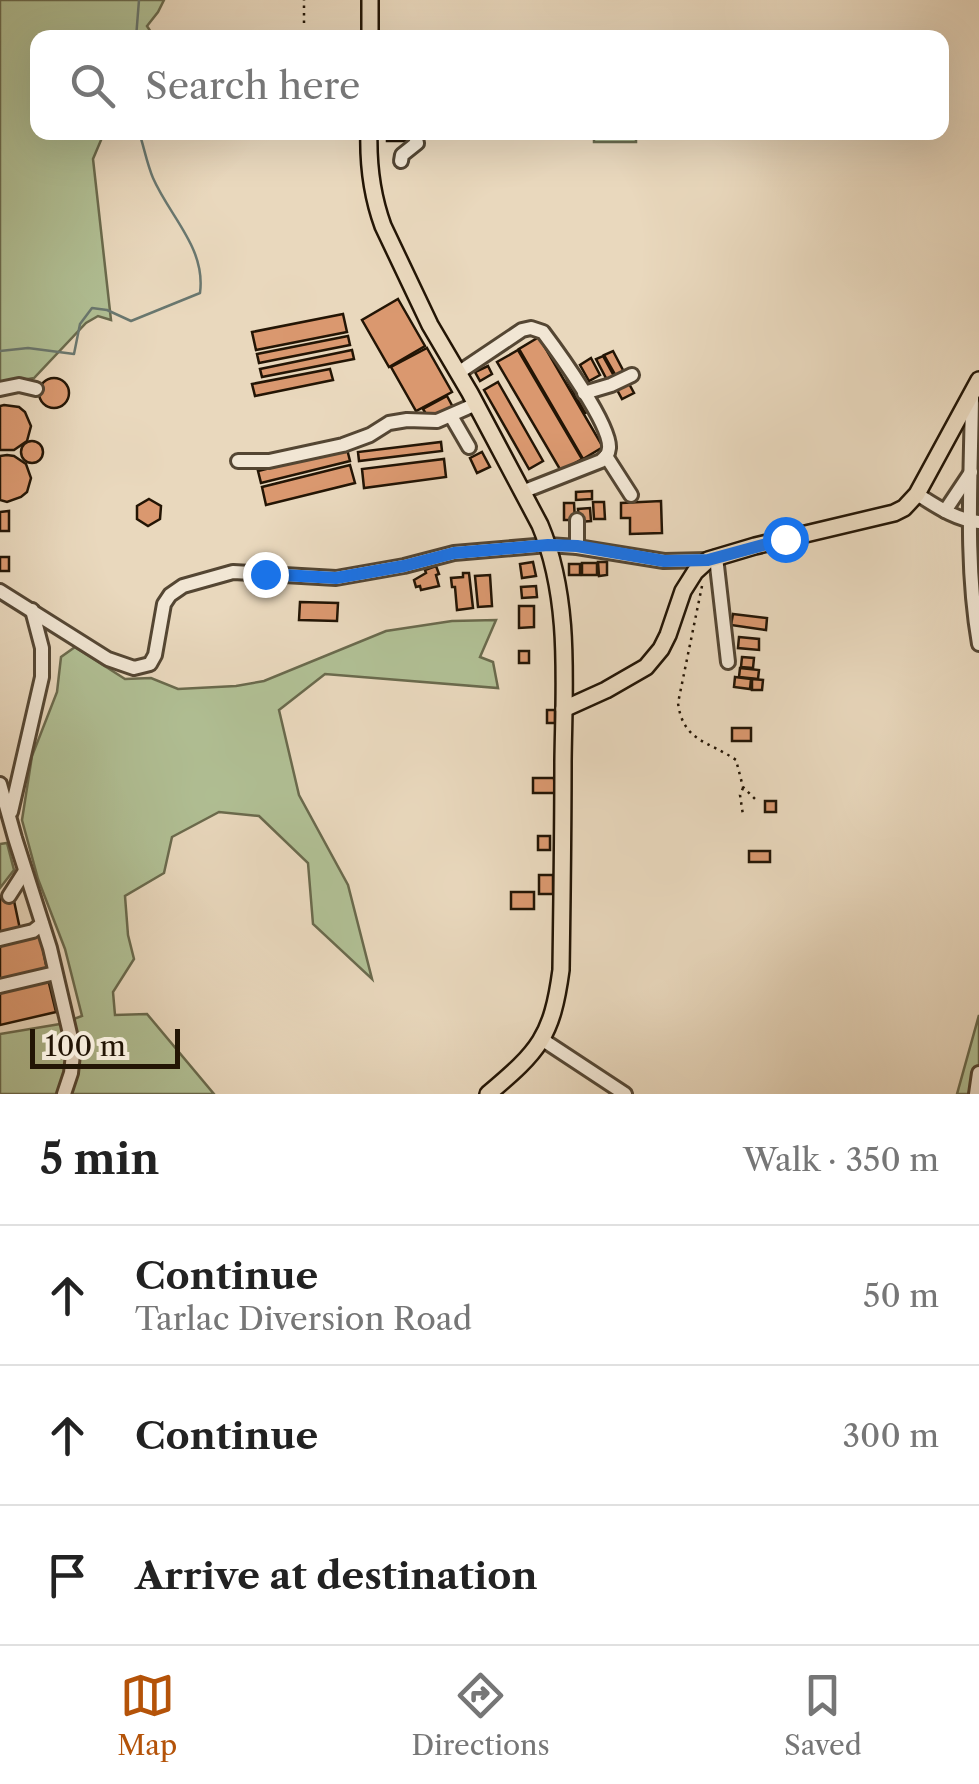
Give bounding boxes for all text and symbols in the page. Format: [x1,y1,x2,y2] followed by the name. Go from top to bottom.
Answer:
[30,30,949,140] search box
[65,58,120,113] icon: search
[145,62,360,109] text: Search here
[763,517,809,563] route start
[243,552,289,598] route end
[30,1024,180,1068] scale bar
[45,1029,126,1063] text: 100 m
[40,1133,159,1185] text: 5 min
[743,1140,939,1179] text: Walk · 350 m
[135,1252,318,1299] text: Continue
[40,1268,95,1323] icon: ahead
[863,1276,939,1315] text: 50 m
[135,1299,472,1338] text: Tarlac Diversion Road
[40,1408,95,1463] icon: ahead
[135,1412,318,1459] text: Continue
[842,1416,939,1455] text: 300 m
[40,1548,95,1603] icon: arrive
[135,1552,538,1599] text: Arrive at destination
[117,1668,177,1762] tab: Map
[411,1668,550,1762] tab: Directions
[784,1668,862,1762] tab: Saved

